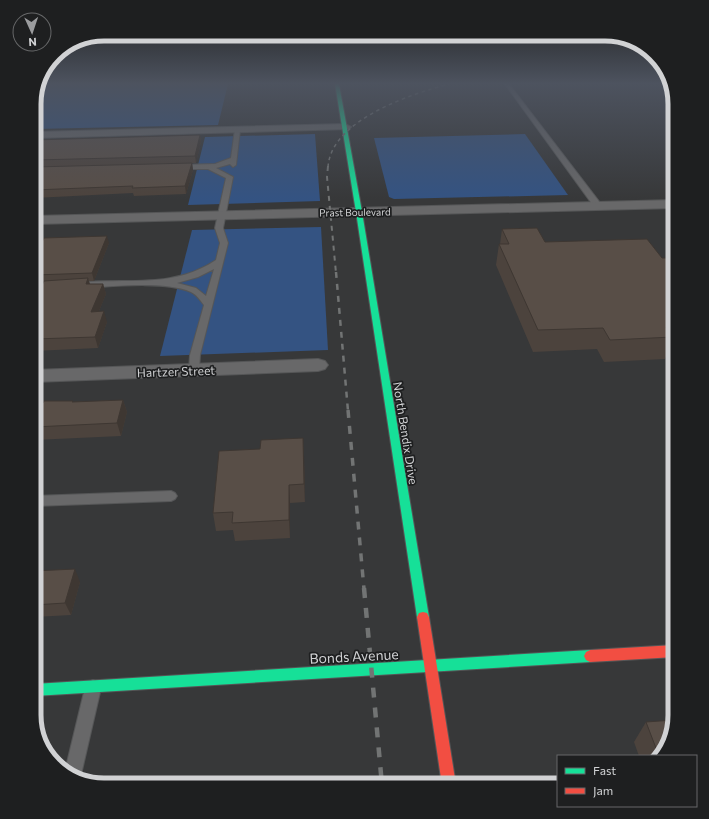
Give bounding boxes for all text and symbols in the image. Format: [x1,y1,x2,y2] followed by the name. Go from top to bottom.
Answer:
[12,12,52,52] north arrow
[28,36,37,49] text: N
[319,205,391,219] street label: Prast Boulevard
[137,363,215,379] street label: Hartzer Street
[391,381,421,485] street label: North Bendix Drive
[309,645,399,667] street label: Bonds Avenue
[557,755,697,807] legend
[593,763,616,777] text: Fast
[593,783,613,798] text: Jam

